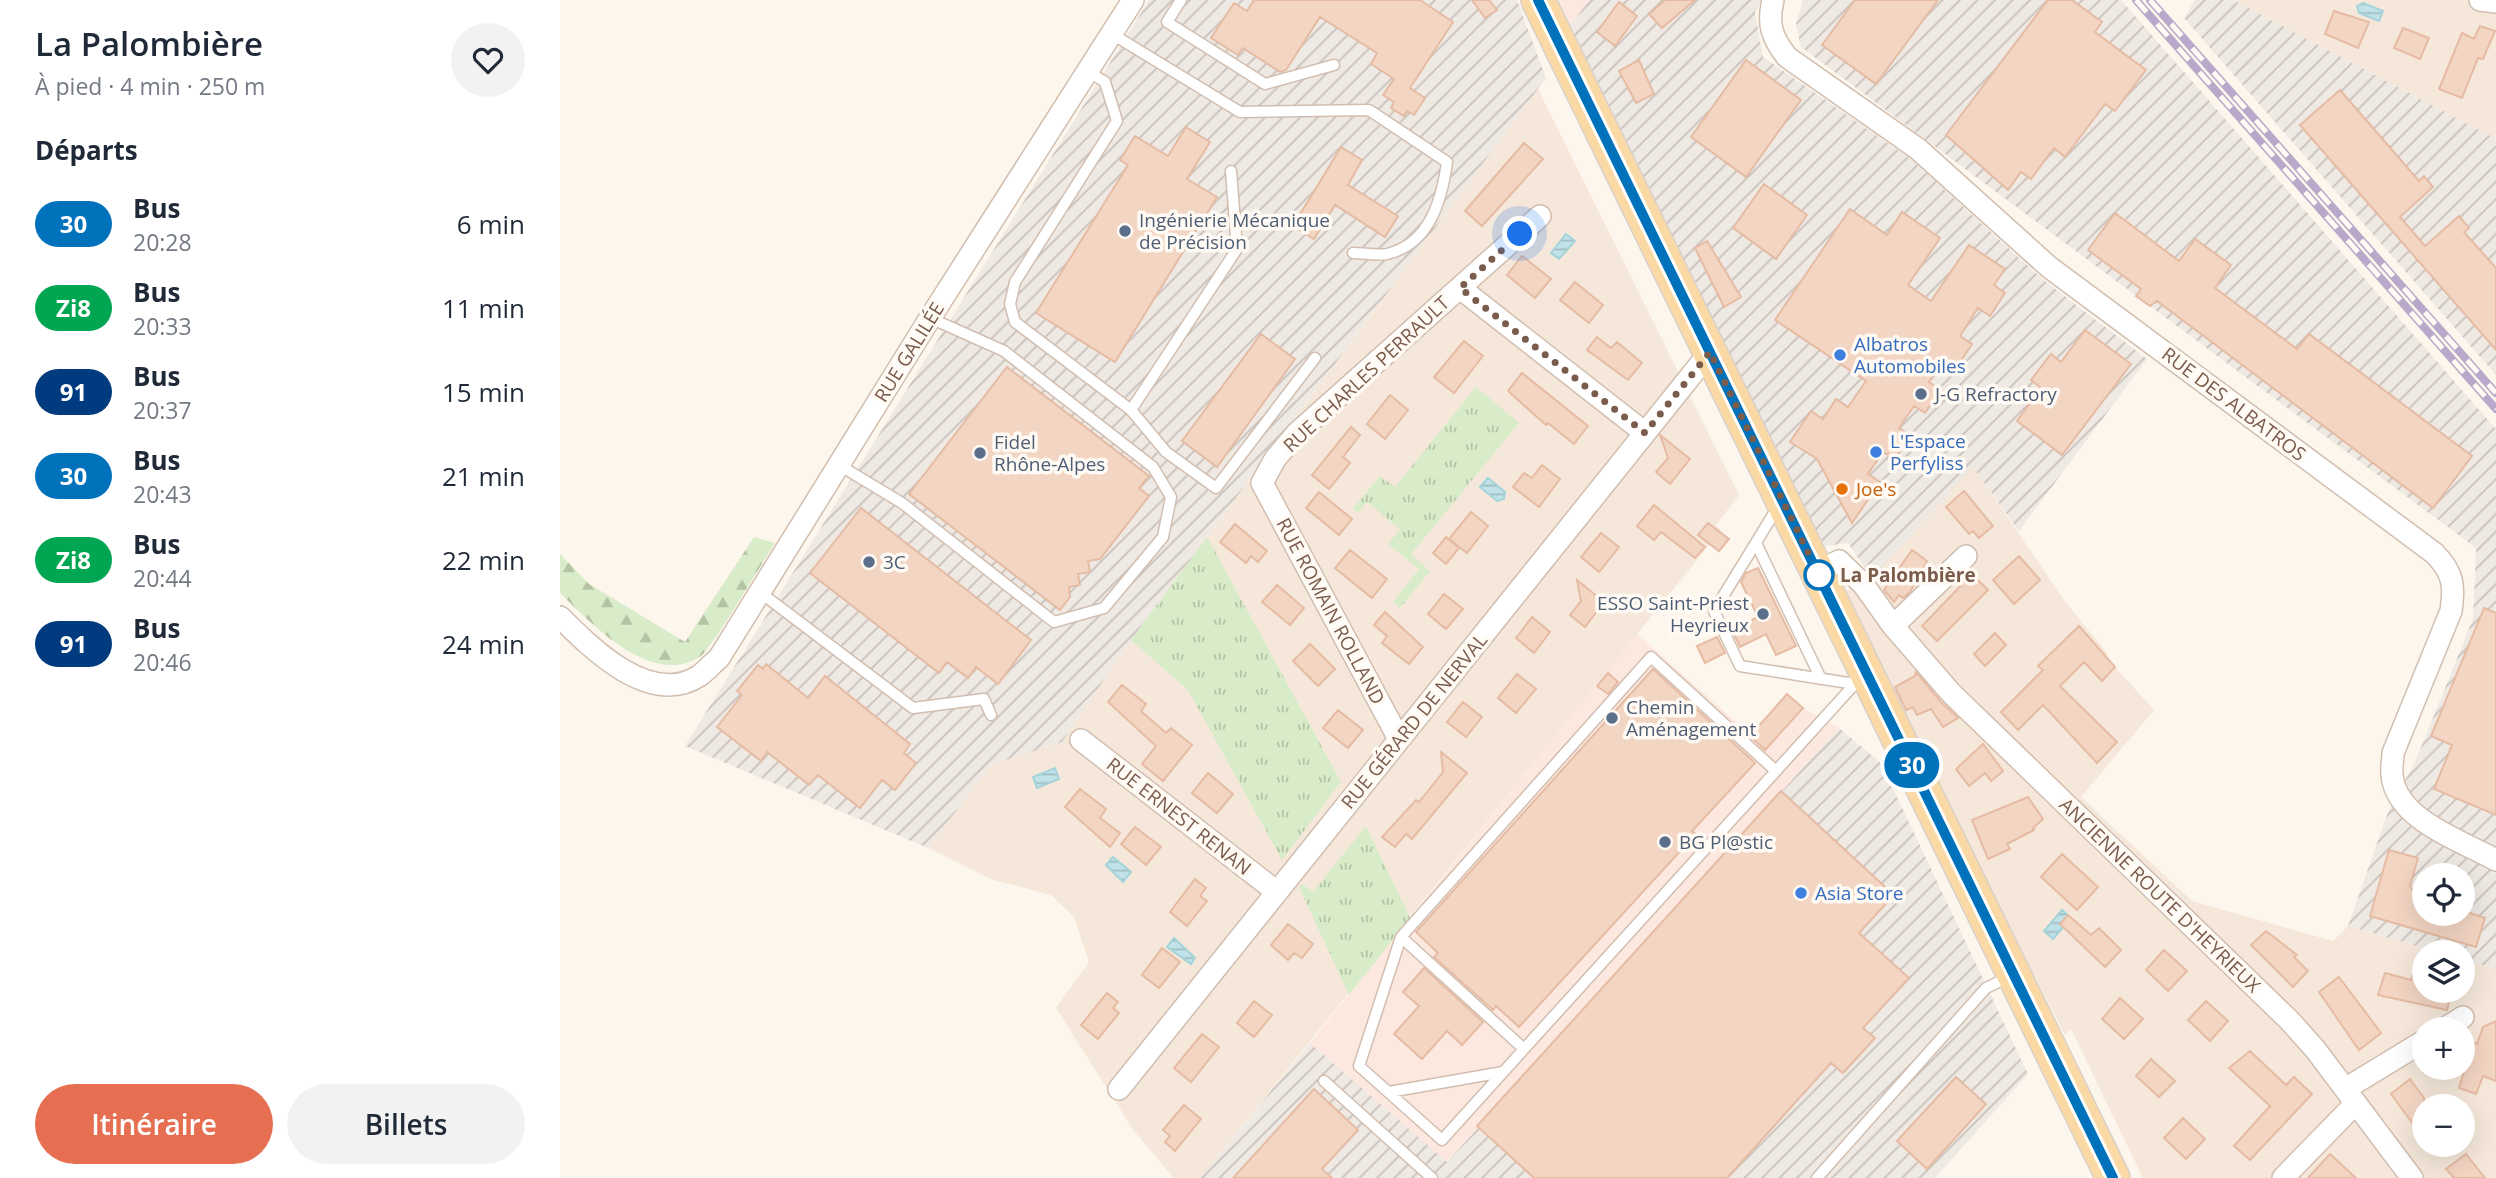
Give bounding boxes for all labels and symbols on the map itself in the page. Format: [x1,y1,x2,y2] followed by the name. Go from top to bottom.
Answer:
[1139,207,1330,255] place label: Ingénierie Mécanique de Précision
[1502,216,1537,251] your location
[1117,223,1133,239] marker: Ingénierie Mécanique de Précision
[1277,290,1455,458] street label: RUE CHARLES PERRAULT
[868,297,950,407] street label: RUE GALILÉE
[1854,331,1966,379] place label: Albatros Automobiles
[2157,341,2311,467] street label: RUE DES ALBATROS
[1832,347,1848,363] marker: Albatros Automobiles
[1933,381,2057,407] place label: J-G Refractory
[1913,386,1929,402] marker: J-G Refractory
[1890,428,1966,476] place label: L'Espace Perfyliss
[994,429,1105,477] place label: Fidel Rhône-Alpes
[1868,444,1884,460] marker: L'Espace Perfyliss
[972,445,988,461] marker: Fidel Rhône-Alpes
[1854,476,1896,502] place label: Joe's
[1834,481,1850,497] marker: Joe's
[1271,513,1391,709] street label: RUE ROMAIN ROLLAND
[883,549,906,575] place label: 3C
[861,554,877,570] marker: 3C
[1804,560,1834,590] marker: La Palombière
[1840,562,1976,588] place label: La Palombière
[1597,590,1749,638] place label: ESSO Saint-Priest Heyrieux
[1755,606,1771,622] marker: ESSO Saint-Priest Heyrieux
[1335,628,1493,814] street label: RUE GÉRARD DE NERVAL
[1626,694,1756,742] place label: Chemin Aménagement
[1604,710,1620,726] marker: Chemin Aménagement
[1880,742,1944,788] line badge: 30
[1101,751,1257,881] street label: RUE ERNEST RENAN
[2054,792,2266,998] street label: ANCIENNE ROUTE D'HEYRIEUX
[1679,829,1773,855] place label: BG Pl@stic
[1657,834,1673,850] marker: BG Pl@stic
[1815,880,1903,906] place label: Asia Store
[1793,885,1809,901] marker: Asia Store

